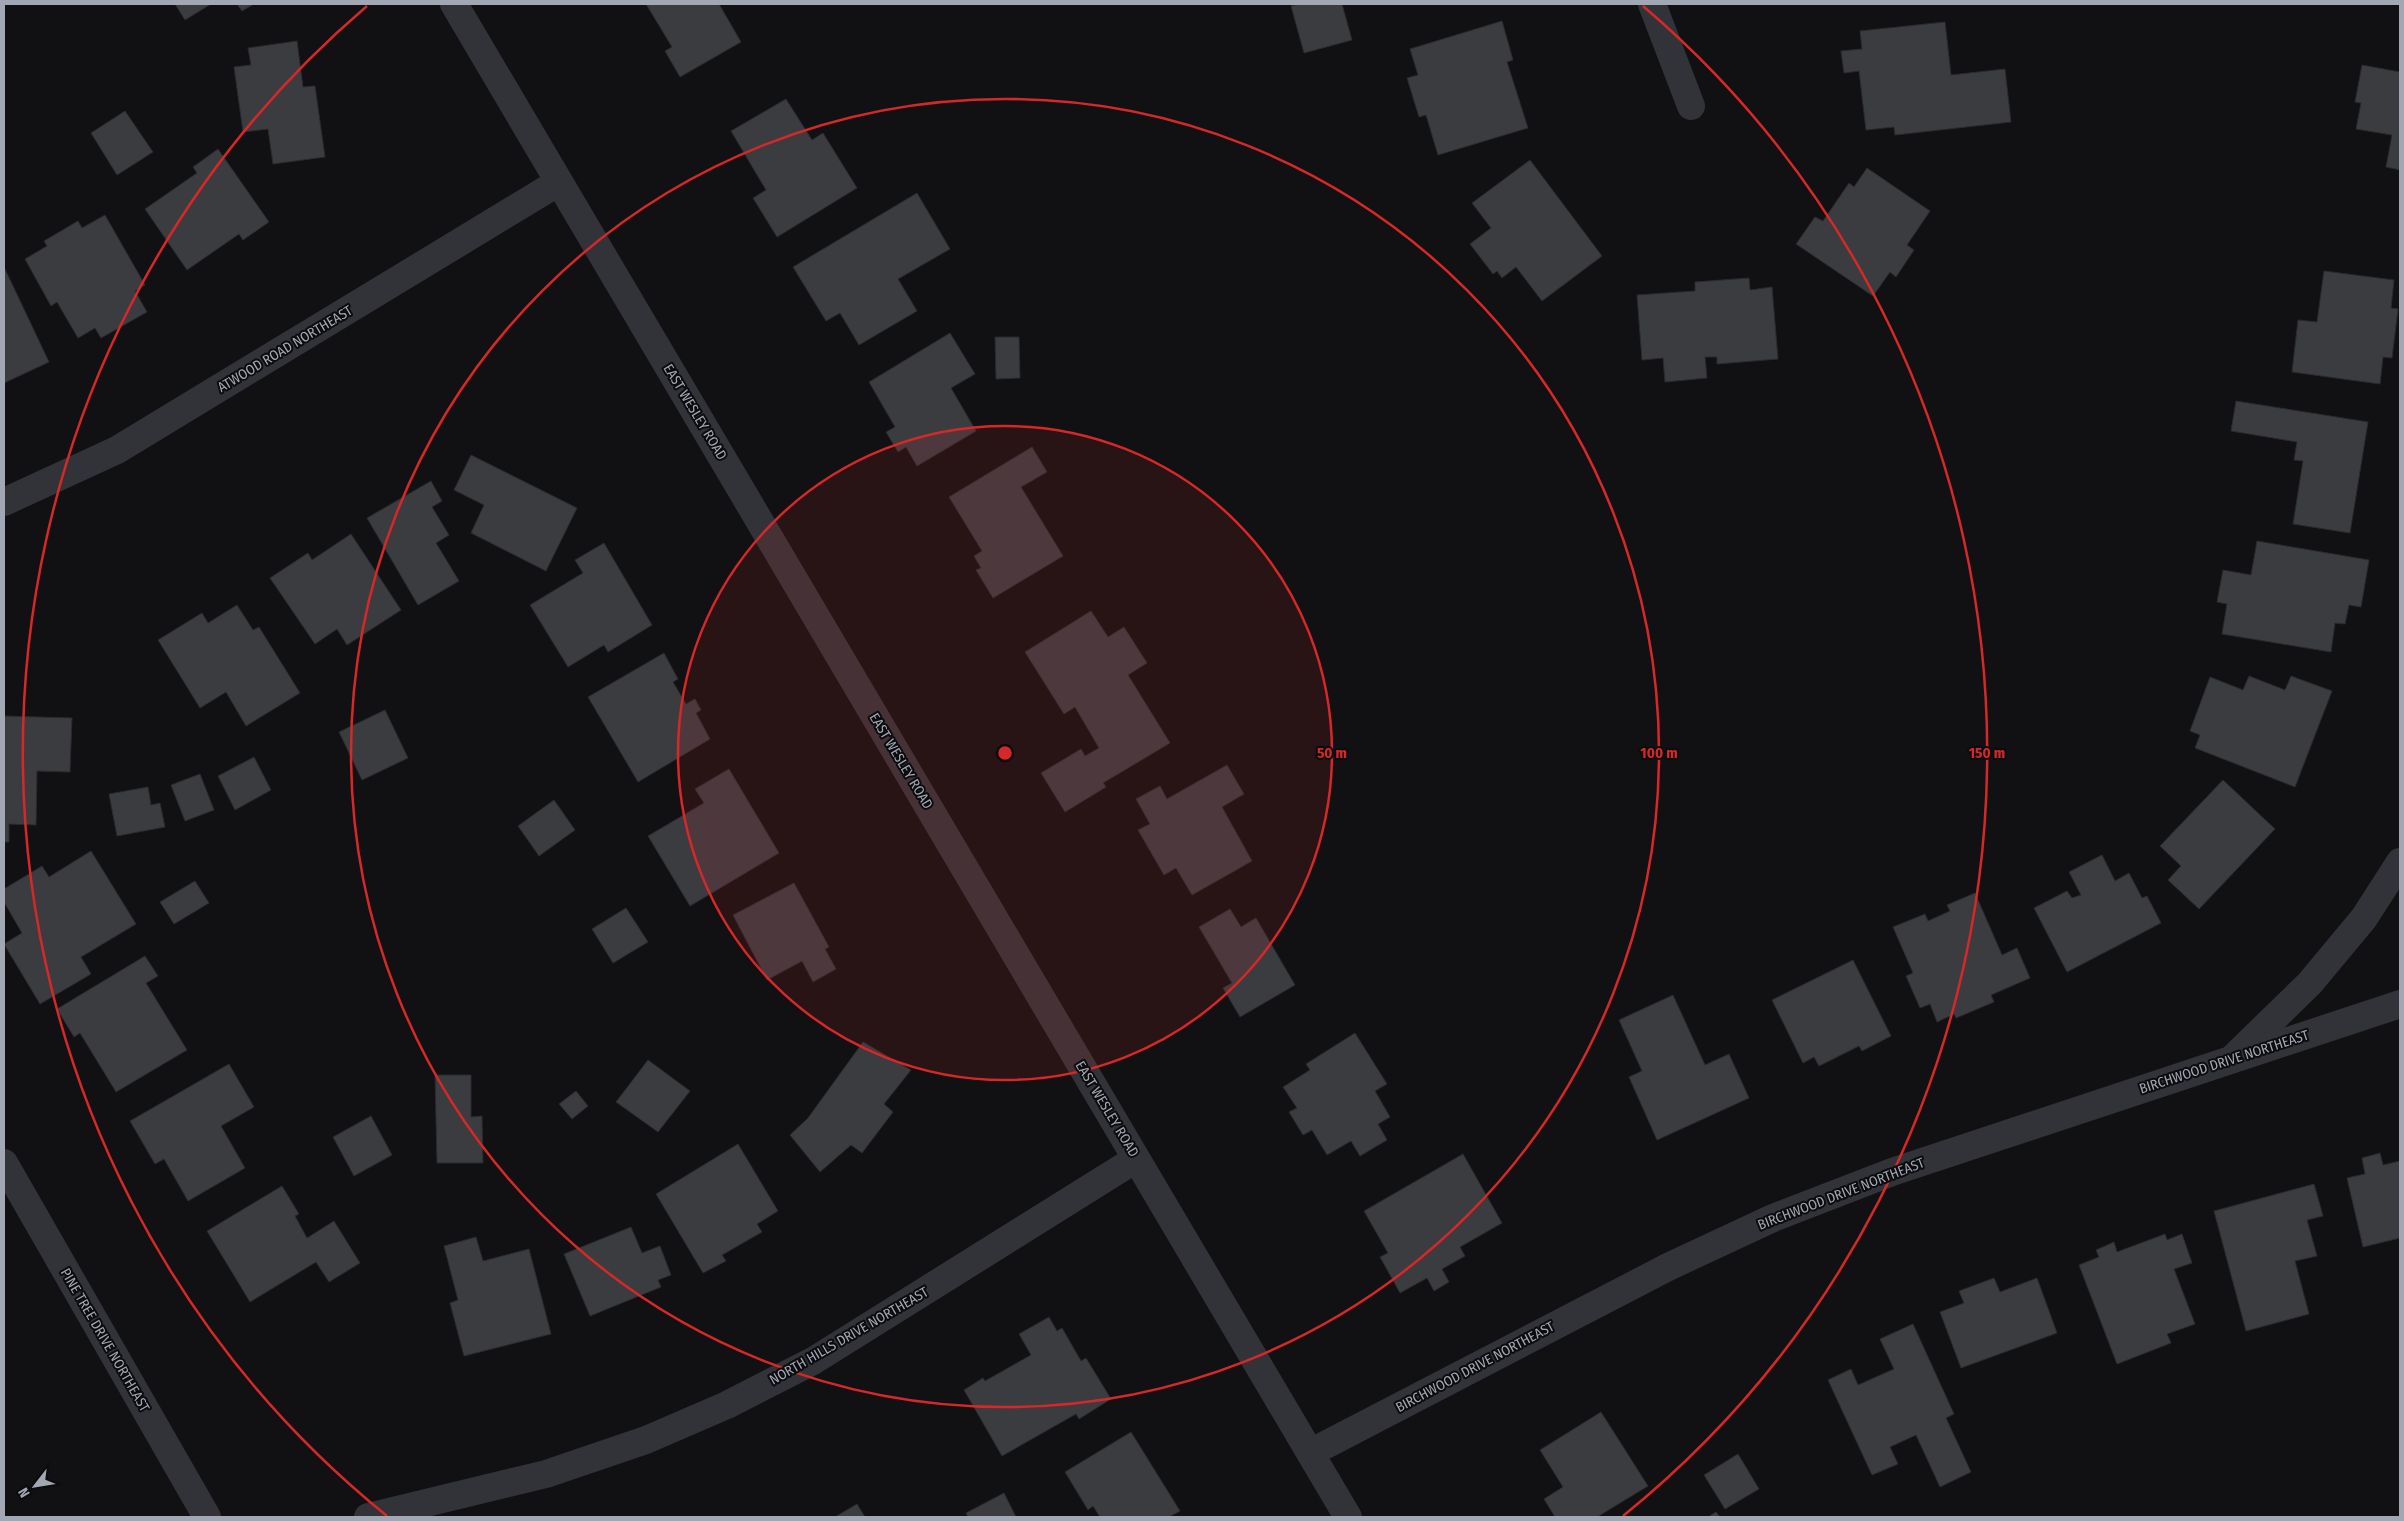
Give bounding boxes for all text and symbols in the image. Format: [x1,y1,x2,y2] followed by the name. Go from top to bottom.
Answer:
[215,302,356,396] street label: ATWOOD ROAD NORTHEAST
[660,361,730,463] street label: EAST WESLEY ROAD
[866,710,936,812] street label: EAST WESLEY ROAD
[996,744,1014,762] centre of rings
[1317,744,1347,762] text: 50 m
[1640,744,1678,762] text: 100 m
[1969,744,2005,762] text: 150 m
[2137,1026,2311,1097] street label: BIRCHWOOD DRIVE NORTHEAST
[1072,1058,1142,1160] street label: EAST WESLEY ROAD
[1755,1154,1927,1234] street label: BIRCHWOOD DRIVE NORTHEAST
[57,1265,153,1415] street label: PINE TREE DRIVE NORTHEAST
[767,1283,932,1388] street label: NORTH HILLS DRIVE NORTHEAST
[1393,1318,1558,1416] street label: BIRCHWOOD DRIVE NORTHEAST
[10,1461,60,1511] north arrow
[15,1484,34,1500] text: N

